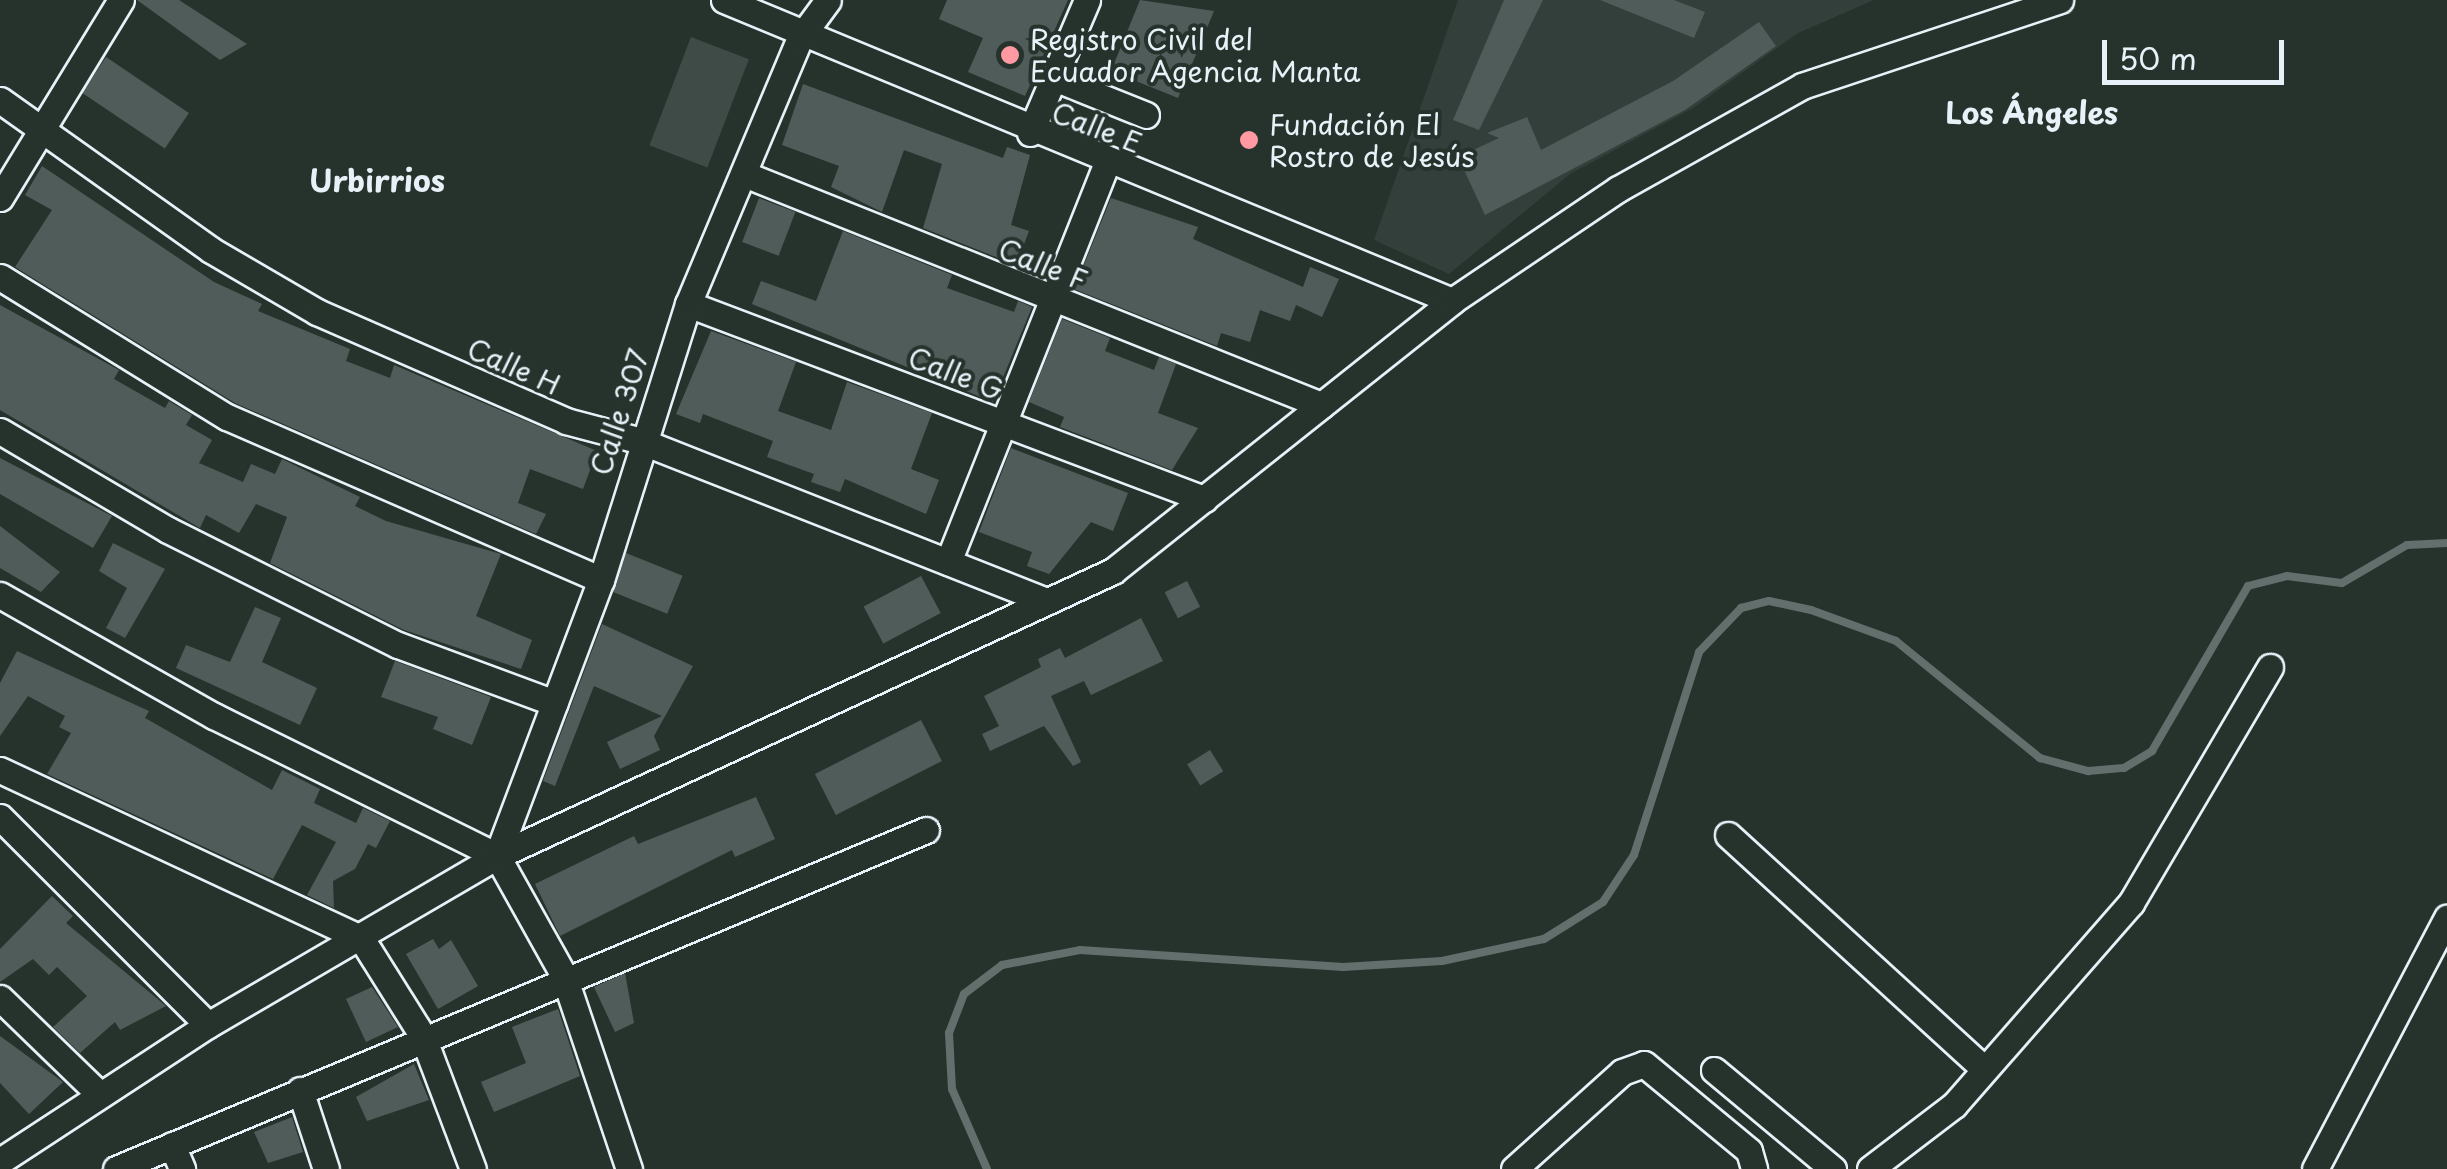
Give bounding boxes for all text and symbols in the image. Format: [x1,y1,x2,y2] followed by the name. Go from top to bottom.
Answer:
[2107,20,2290,82] scale bar
[1030,22,1359,88] place label: Registro Civil del Ecuador Agencia Manta
[2119,35,2197,80] text: 50 m
[999,44,1021,66] marker: Registro Civil del Ecuador Agencia Manta
[1047,94,1147,160] street label: Calle E
[1944,94,2120,130] district label: Los Ángeles
[1269,107,1477,173] place label: Fundación El Rostro de Jesús
[1238,129,1260,151] marker: Fundación El Rostro de Jesús
[309,162,445,198] district label: Urbirrios
[993,231,1093,297] street label: Calle F
[462,331,566,401] street label: Calle H
[903,339,1009,407] street label: Calle G
[583,344,655,480] street label: Calle 307

